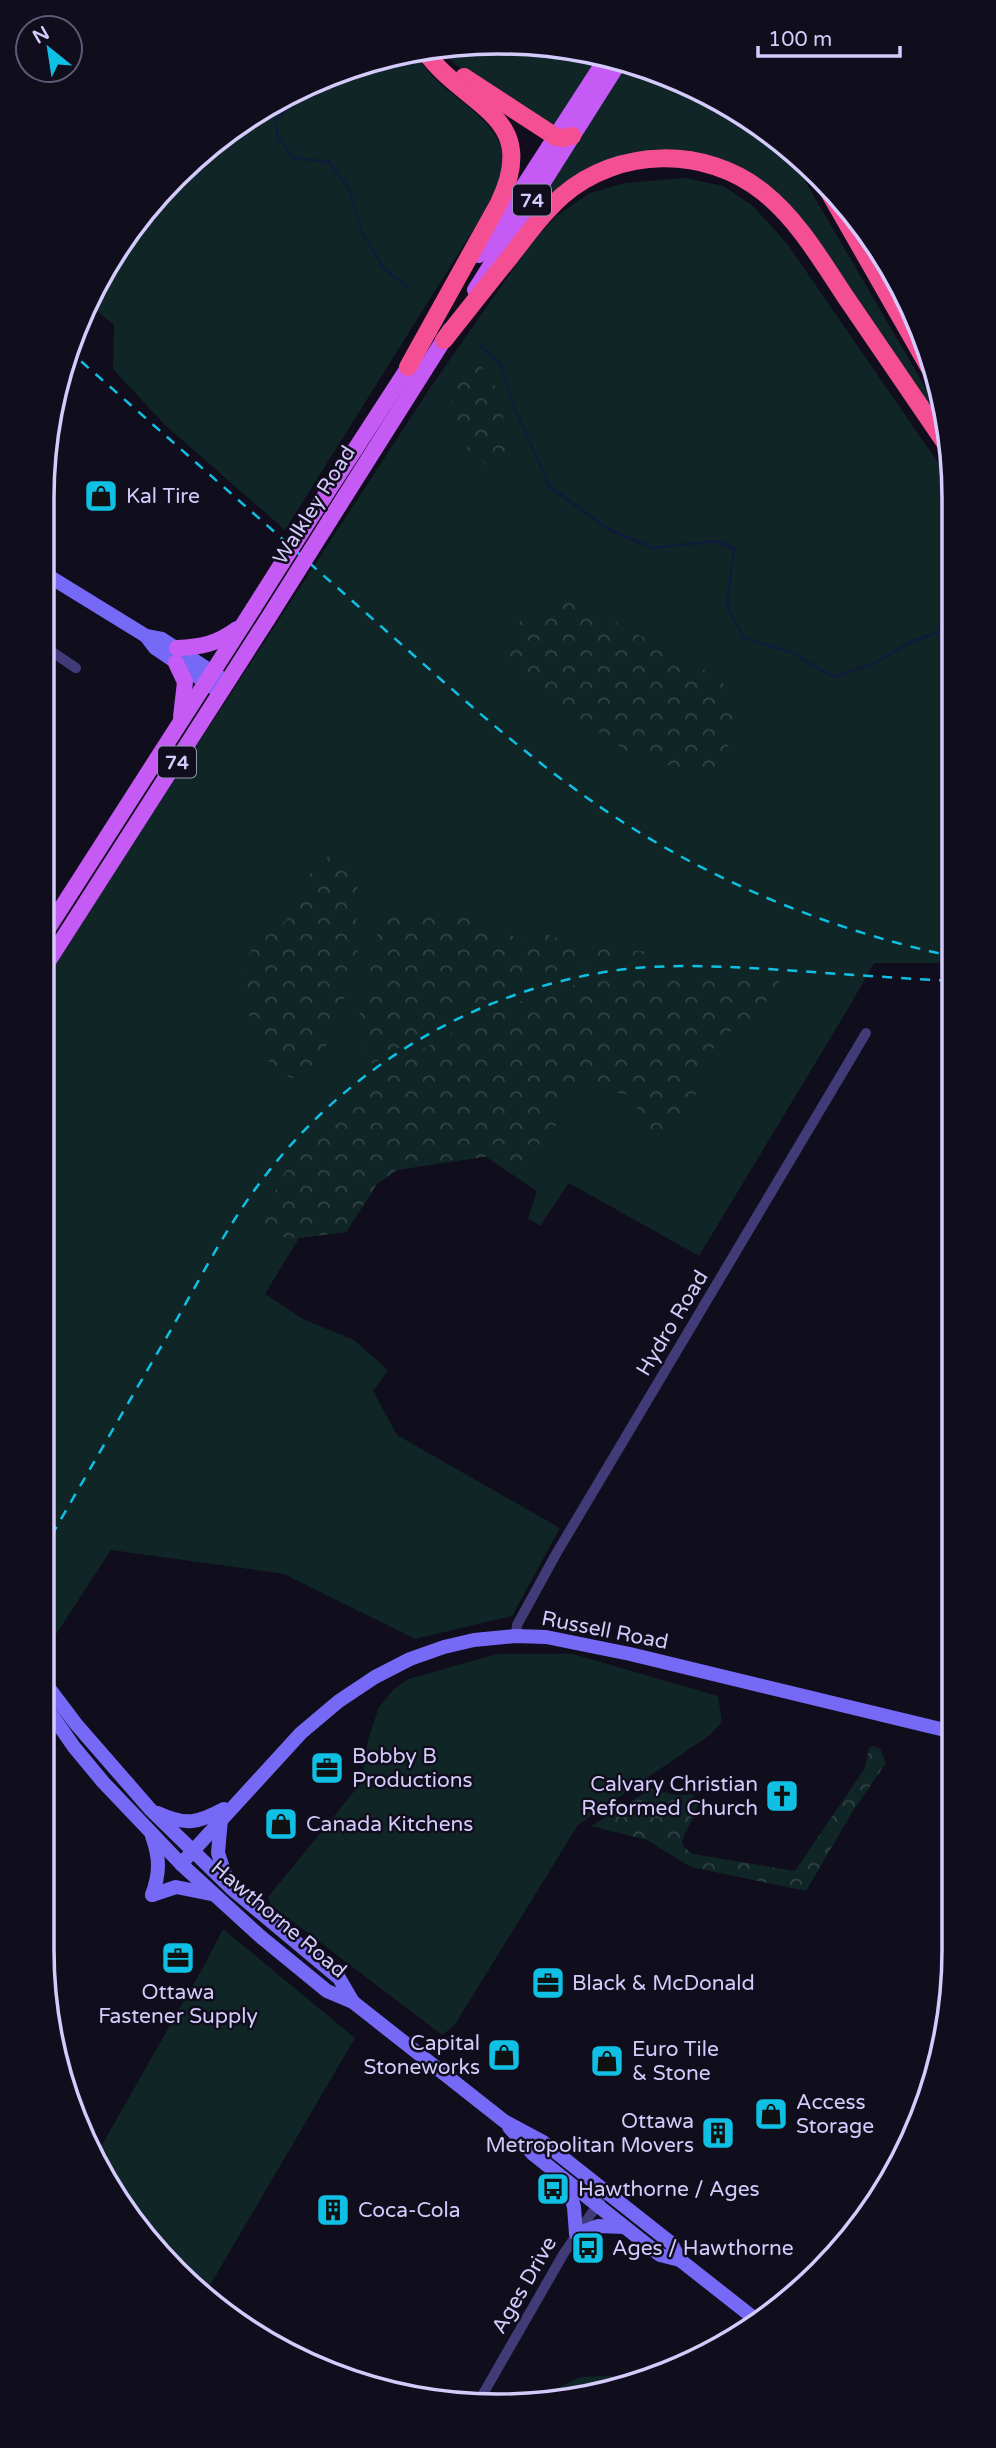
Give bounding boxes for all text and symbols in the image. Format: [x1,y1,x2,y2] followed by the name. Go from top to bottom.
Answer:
[14,14,84,84] north arrow
[758,14,900,58] scale bar
[29,22,53,48] text: N
[768,27,832,52] text: 100 m
[513,184,551,216] road number: 74
[268,441,361,569] street label: Walkley Road
[82,477,120,515] shop icon: Kal Tire
[126,484,200,509] place label: Kal Tire
[158,747,196,778] road number: 74
[631,1266,714,1381] street label: Hydro Road
[539,1606,670,1655] street label: Russell Road
[352,1744,473,1793] place label: Bobby B Productions
[308,1749,346,1787] office icon: Bobby B Productions
[581,1772,758,1821] place label: Calvary Christian Reformed Church
[763,1777,801,1815] church icon: Calvary Christian Reformed Church
[262,1805,300,1843] shop icon: Canada Kitchens
[306,1812,473,1837] place label: Canada Kitchens
[206,1855,351,1983] street label: Hawthorne Road
[159,1939,197,1977] office icon: Ottawa Fastener Supply
[529,1964,567,2002] office icon: Black & McDonald
[572,1971,755,1996] place label: Black & McDonald
[98,1980,258,2029] place label: Ottawa Fastener Supply
[364,2031,480,2080] place label: Capital Stoneworks
[485,2036,523,2074] shop icon: Capital Stoneworks
[632,2037,719,2086] place label: Euro Tile & Stone
[588,2042,626,2080] shop icon: Euro Tile & Stone
[796,2090,874,2139] place label: Access Storage
[752,2095,790,2133] shop icon: Access Storage
[485,2109,694,2158] place label: Ottawa Metropolitan Movers
[699,2114,737,2152] building icon: Ottawa Metropolitan Movers
[534,2170,572,2208] bus stop icon: Hawthorne / Ages
[578,2177,760,2202] place label: Hawthorne / Ages
[314,2191,352,2229] building icon: Coca-Cola
[358,2198,461,2223] place label: Coca-Cola
[569,2229,607,2267] bus stop icon: Ages / Hawthorne
[487,2232,562,2338] street label: Ages Drive
[612,2236,794,2261] place label: Ages / Hawthorne

